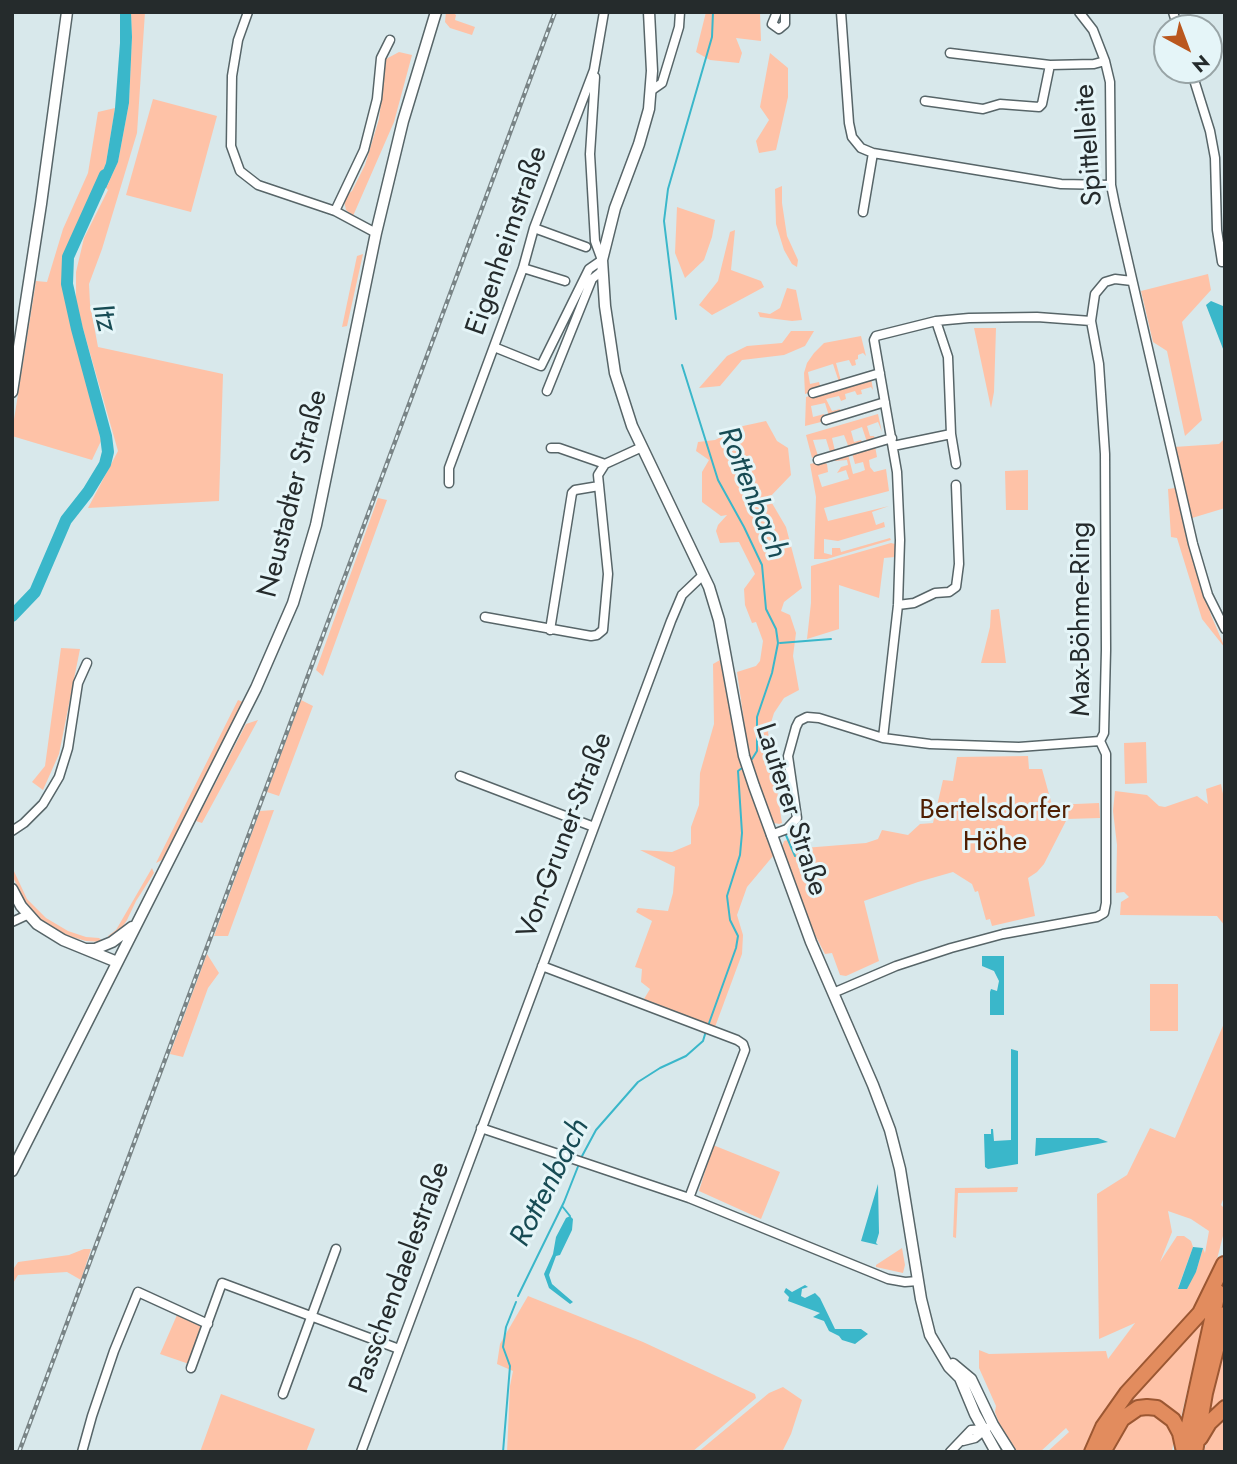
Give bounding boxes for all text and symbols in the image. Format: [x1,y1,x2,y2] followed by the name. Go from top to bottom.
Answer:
[1153,14,1223,84] north arrow
[1186,49,1215,79] text: N
[1069,83,1111,207] street label: Spittelleite
[460,142,556,340] street label: Eigenheimstraße
[82,300,124,336] water label: Itz
[252,387,336,601] street label: Neustadter Straße
[708,422,794,564] water label: Rottenbach
[1065,521,1099,717] street label: Max-Böhme-Ring
[746,720,834,900] street label: Lauterer Straße
[511,728,621,944] street label: Von-Gruner-Straße
[919,794,1071,860] park label: Bertelsdorfer Höhe
[503,1113,599,1253] water label: Rottenbach
[344,1158,458,1398] street label: Passchendaelestraße

